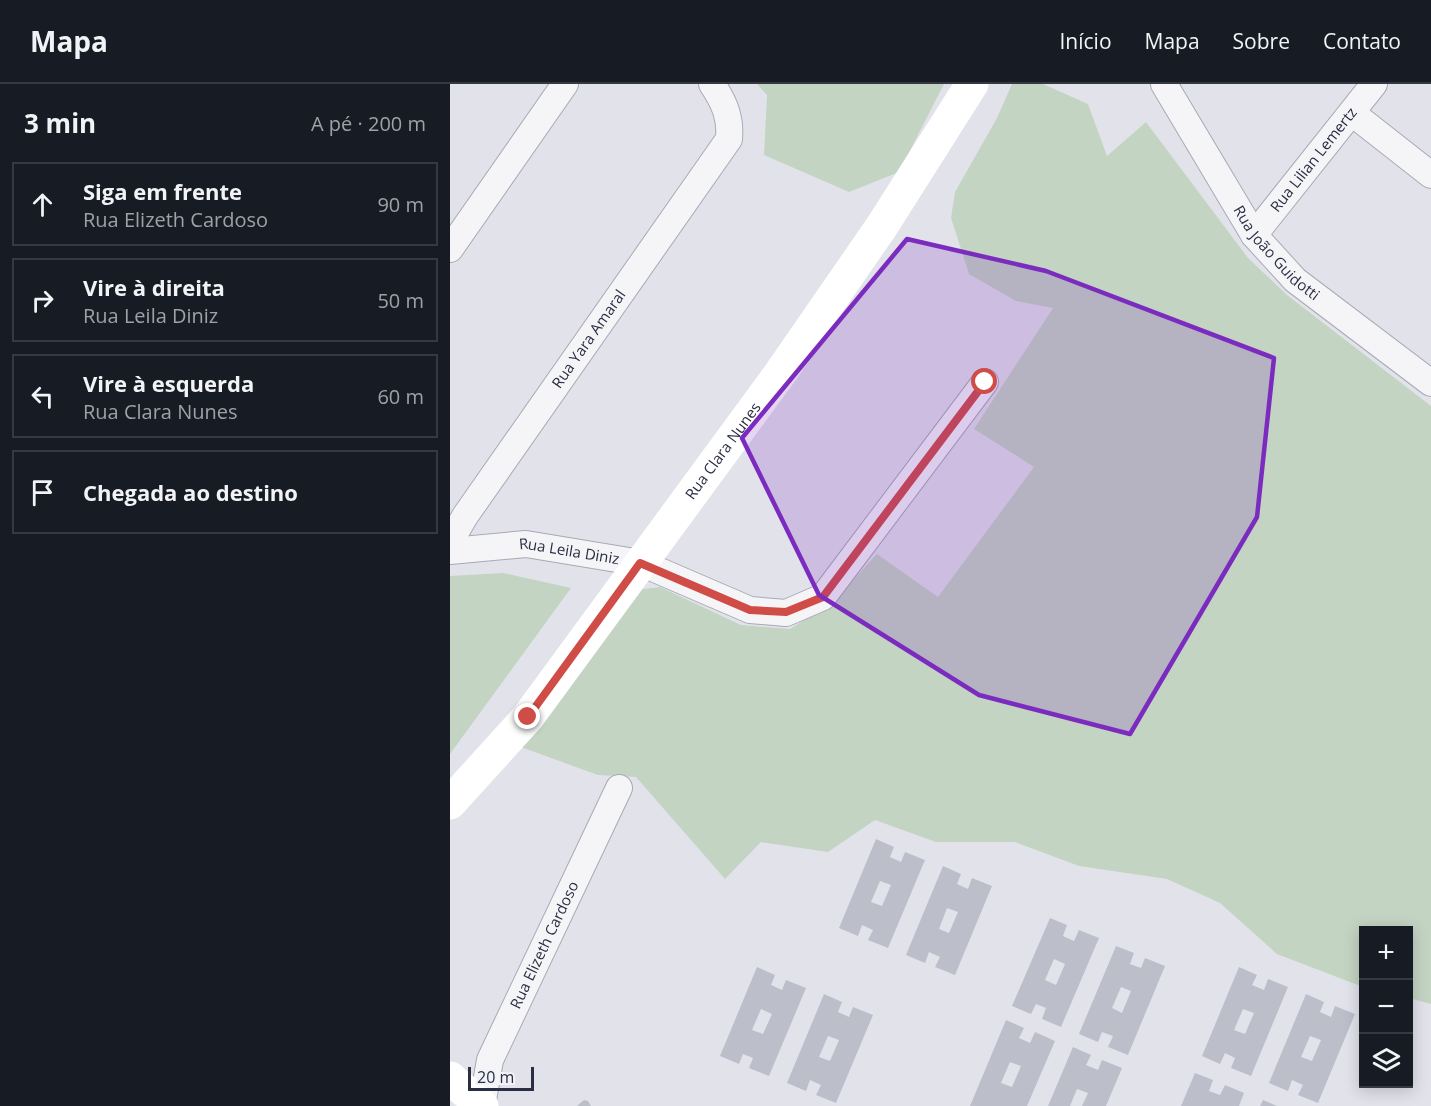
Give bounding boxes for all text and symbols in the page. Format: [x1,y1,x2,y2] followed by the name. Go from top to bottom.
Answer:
[30,22,108,60] text: Mapa
[1059,27,1112,55] text: Início
[1145,27,1200,55] text: Mapa
[1233,27,1290,55] text: Sobre
[1323,27,1401,55] text: Contato
[1265,103,1361,216] street label: Rua Lilian Lemertz
[24,105,96,141] text: 3 min
[311,110,426,137] text: A pé · 200 m
[83,176,242,206] text: Siga em frente
[26,188,59,221] icon: ahead
[377,191,424,218] text: 90 m
[1230,201,1324,304] street label: Rua João Guidotti
[83,206,268,233] text: Rua Elizeth Cardoso
[83,272,225,302] text: Vire à direita
[26,284,59,317] icon: right
[547,285,629,392] street label: Rua Yara Amaral
[377,287,424,314] text: 50 m
[83,302,218,329] text: Rua Leila Diniz
[83,368,254,398] text: Vire à esquerda
[971,368,997,394] route start
[26,380,59,413] icon: left
[377,383,424,410] text: 60 m
[83,398,238,425] text: Rua Clara Nunes
[680,398,765,503] street label: Rua Clara Nunes
[26,476,59,509] icon: arrive
[83,477,298,507] text: Chegada ao destino
[518,533,621,568] street label: Rua Leila Diniz
[514,703,540,729] route end
[505,877,582,1012] street label: Rua Elizeth Cardoso
[1359,926,1413,1088] map controls
[1359,926,1413,980] button: +
[1359,980,1413,1034] button: −
[1359,1034,1413,1088] button: layers
[468,1064,534,1092] scale bar
[477,1066,514,1088] text: 20 m

